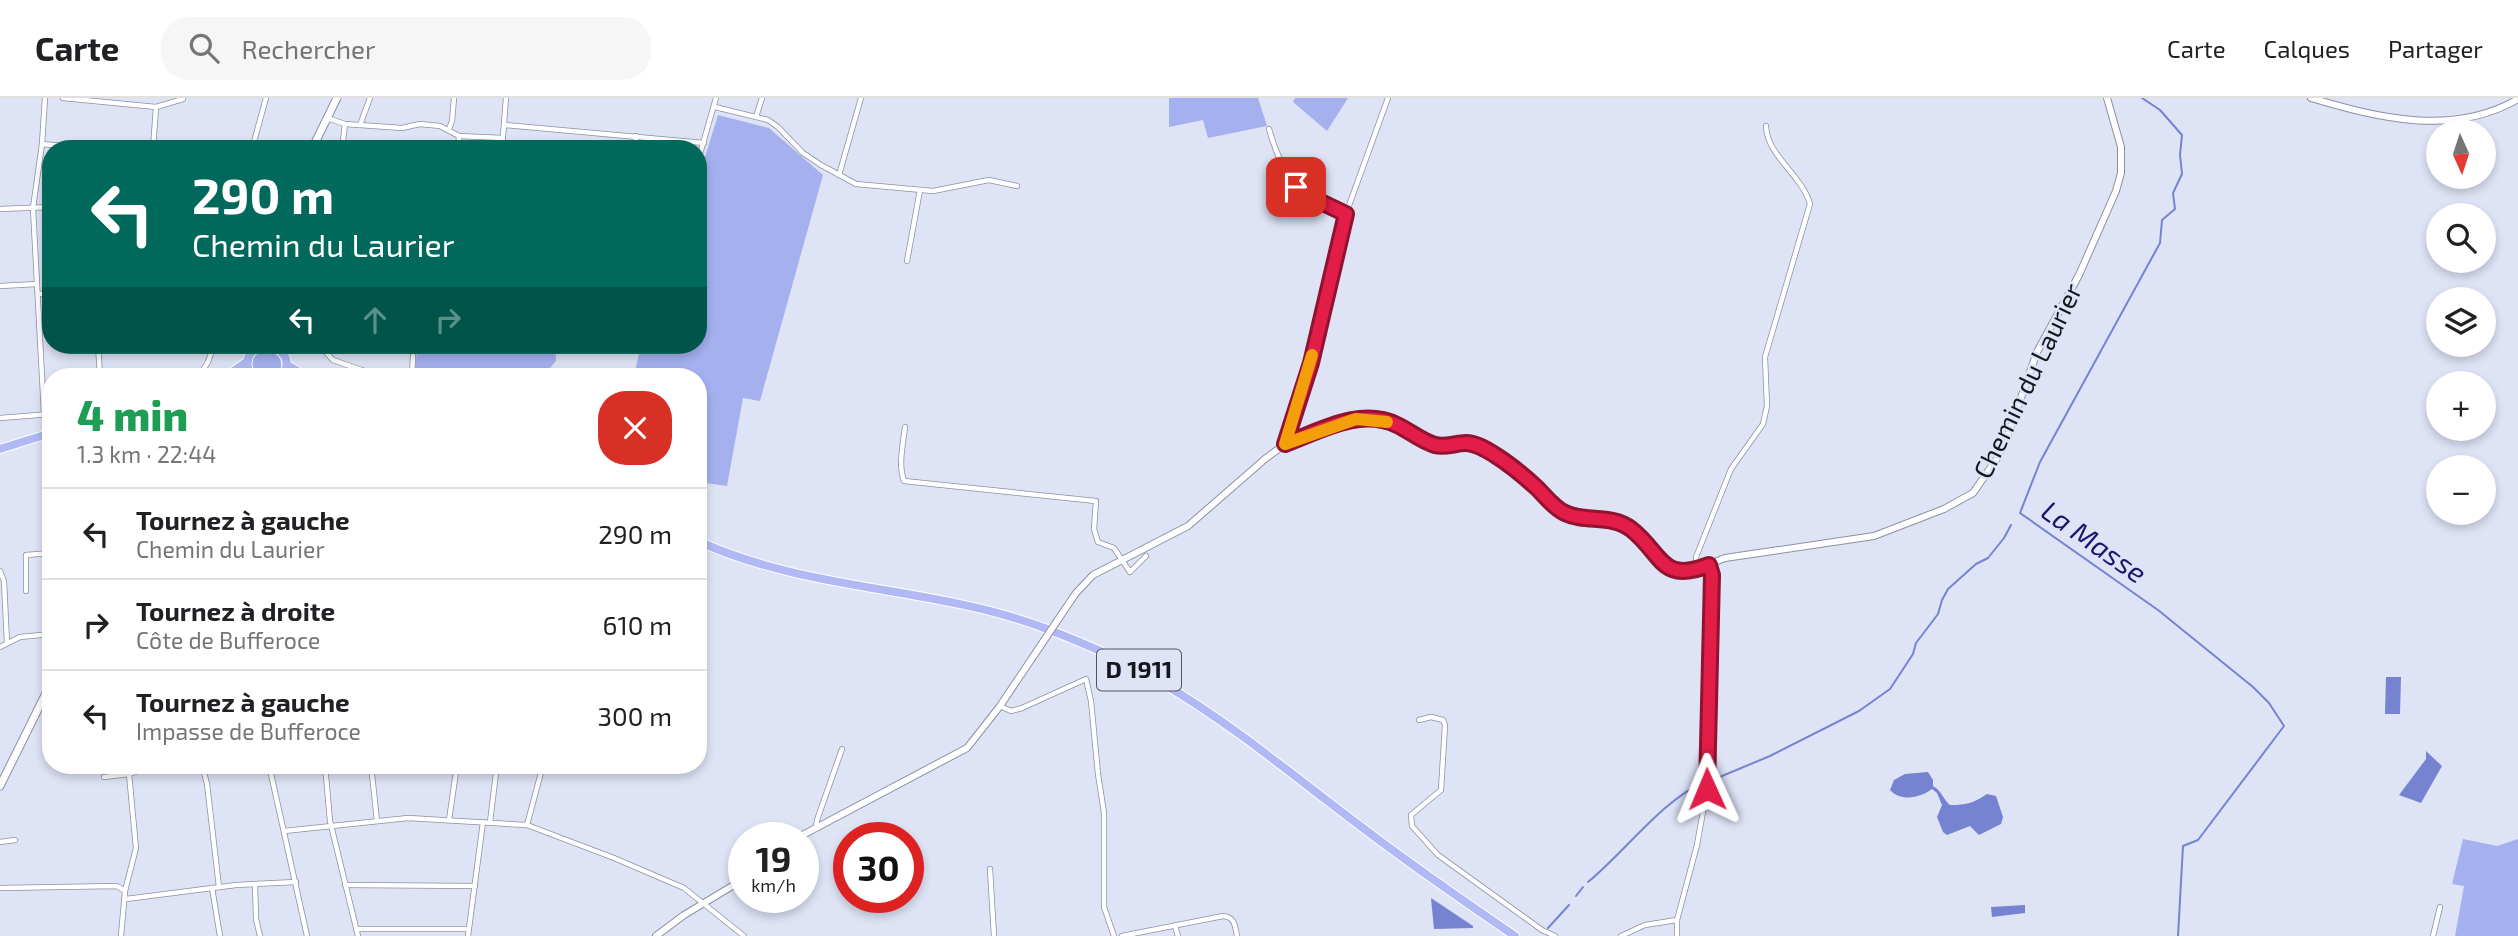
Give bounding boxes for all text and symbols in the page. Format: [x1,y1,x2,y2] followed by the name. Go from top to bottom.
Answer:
[161,17,651,80] search box
[35,28,119,68] text: Carte
[185,29,223,67] icon: search
[241,33,375,64] text: Rechercher
[2167,34,2226,63] text: Carte
[2264,34,2350,63] text: Calques
[2388,34,2483,63] text: Partager
[2426,119,2496,189] north arrow
[2426,119,2496,525] map controls
[1266,157,1326,217] pin
[192,165,334,224] text: 290 m
[77,168,168,259] icon: left
[1277,168,1315,206] icon: arrive
[2426,203,2496,273] button: search
[192,225,454,263] text: Chemin du Laurier
[1966,278,2087,483] street label: Chemin du Laurier
[2426,287,2496,357] button: layers
[283,301,321,339] icon: left
[356,301,394,339] icon: ahead
[429,301,467,339] icon: right
[2426,371,2496,441] button: +
[77,389,188,439] text: 4 min
[598,391,672,465] button: close
[77,440,216,468] text: 1.3 km · 22:44
[2426,455,2496,525] button: −
[2035,493,2154,590] water label: La Masse
[136,504,350,535] text: Tournez à gauche
[77,515,115,553] icon: left
[598,518,672,549] text: 290 m
[136,535,325,563] text: Chemin du Laurier
[136,595,335,626] text: Tournez à droite
[77,606,115,644] icon: right
[603,609,672,640] text: 610 m
[136,626,320,654] text: Côte de Bufferoce
[1097,650,1181,690] road number: D 1911
[136,686,350,717] text: Tournez à gauche
[77,697,115,735] icon: left
[598,700,672,731] text: 300 m
[136,717,361,745] text: Impasse de Bufferoce
[1670,752,1744,826] position arrow
[833,822,924,913] speed limit sign: 30
[756,837,791,879] text: 19
[751,874,796,896] text: km/h

